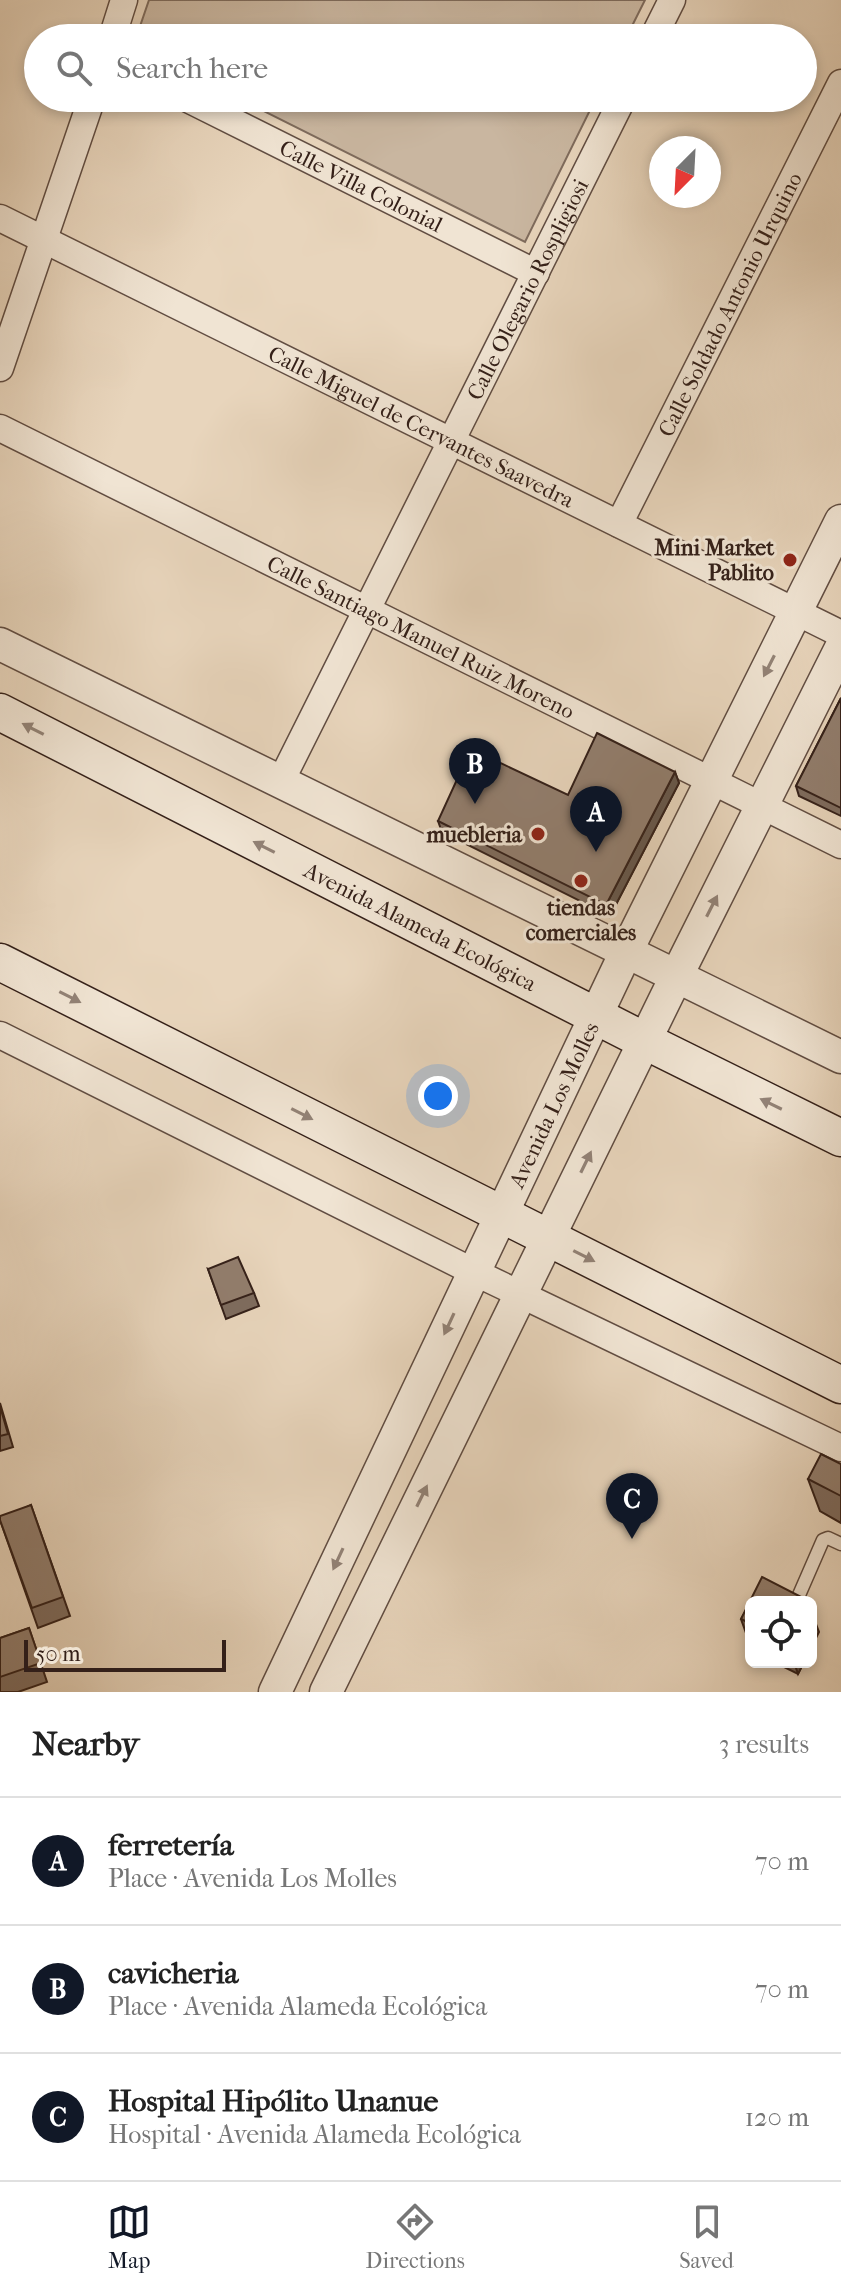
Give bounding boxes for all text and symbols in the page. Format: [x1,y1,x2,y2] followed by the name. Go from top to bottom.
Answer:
[24,24,817,112] search box
[52,46,96,90] icon: search
[116,51,268,86] text: Search here
[275,135,447,238] street label: Calle Villa Colonial
[649,136,721,208] north arrow
[653,168,808,441] street label: Calle Soldado Antonio Urquino
[462,174,595,404] street label: Calle Olegario Rospligiosi
[264,341,579,514] street label: Calle Miguel de Cervantes Saavedra
[653,535,775,586] place label: Mini Market Pablito
[263,551,579,725] street label: Calle Santiago Manuel Ruiz Moreno
[781,551,799,569] marker: Mini Market Pablito
[762,654,775,677] one-way arrow
[21,722,44,735] one-way arrow
[449,738,501,804] pin: B
[570,786,622,852] pin: A
[426,822,523,848] place label: muebleria
[529,825,547,843] marker: muebleria
[253,840,276,853] one-way arrow
[299,857,541,998] street label: Avenida Alameda Ecológica
[572,872,590,890] marker: tiendas comerciales
[705,894,719,917] one-way arrow
[526,895,636,946] place label: tiendas comerciales
[58,991,81,1004] one-way arrow
[504,1018,605,1193] street label: Avenida Los Molles
[418,1076,458,1116] your location
[759,1097,782,1110] one-way arrow
[290,1108,313,1121] one-way arrow
[579,1151,593,1174] one-way arrow
[573,1249,596,1263] one-way arrow
[442,1312,456,1336] one-way arrow
[606,1473,658,1539] pin: C
[415,1485,429,1508] one-way arrow
[331,1547,345,1571] one-way arrow
[745,1596,817,1668] map controls
[745,1596,817,1668] button: locate
[24,1636,226,1672] scale bar
[36,1641,81,1667] text: 50 m
[32,1724,139,1764] text: Nearby
[719,1729,809,1760] text: 3 results
[108,1828,234,1863] text: ferretería
[50,1846,66,1877] text: A
[755,1846,809,1877] text: 70 m
[108,1863,397,1894] text: Place · Avenida Los Molles
[108,1956,238,1991] text: cavicheria
[50,1974,66,2005] text: B
[755,1974,809,2005] text: 70 m
[108,1991,487,2022] text: Place · Avenida Alameda Ecológica
[108,2084,438,2119] text: Hospital Hipólito Unanue
[49,2102,67,2133] text: C
[745,2102,809,2133] text: 120 m
[108,2119,521,2150] text: Hospital · Avenida Alameda Ecológica
[107,2200,151,2274] tab: Map
[366,2200,465,2274] tab: Directions
[679,2200,734,2274] tab: Saved

